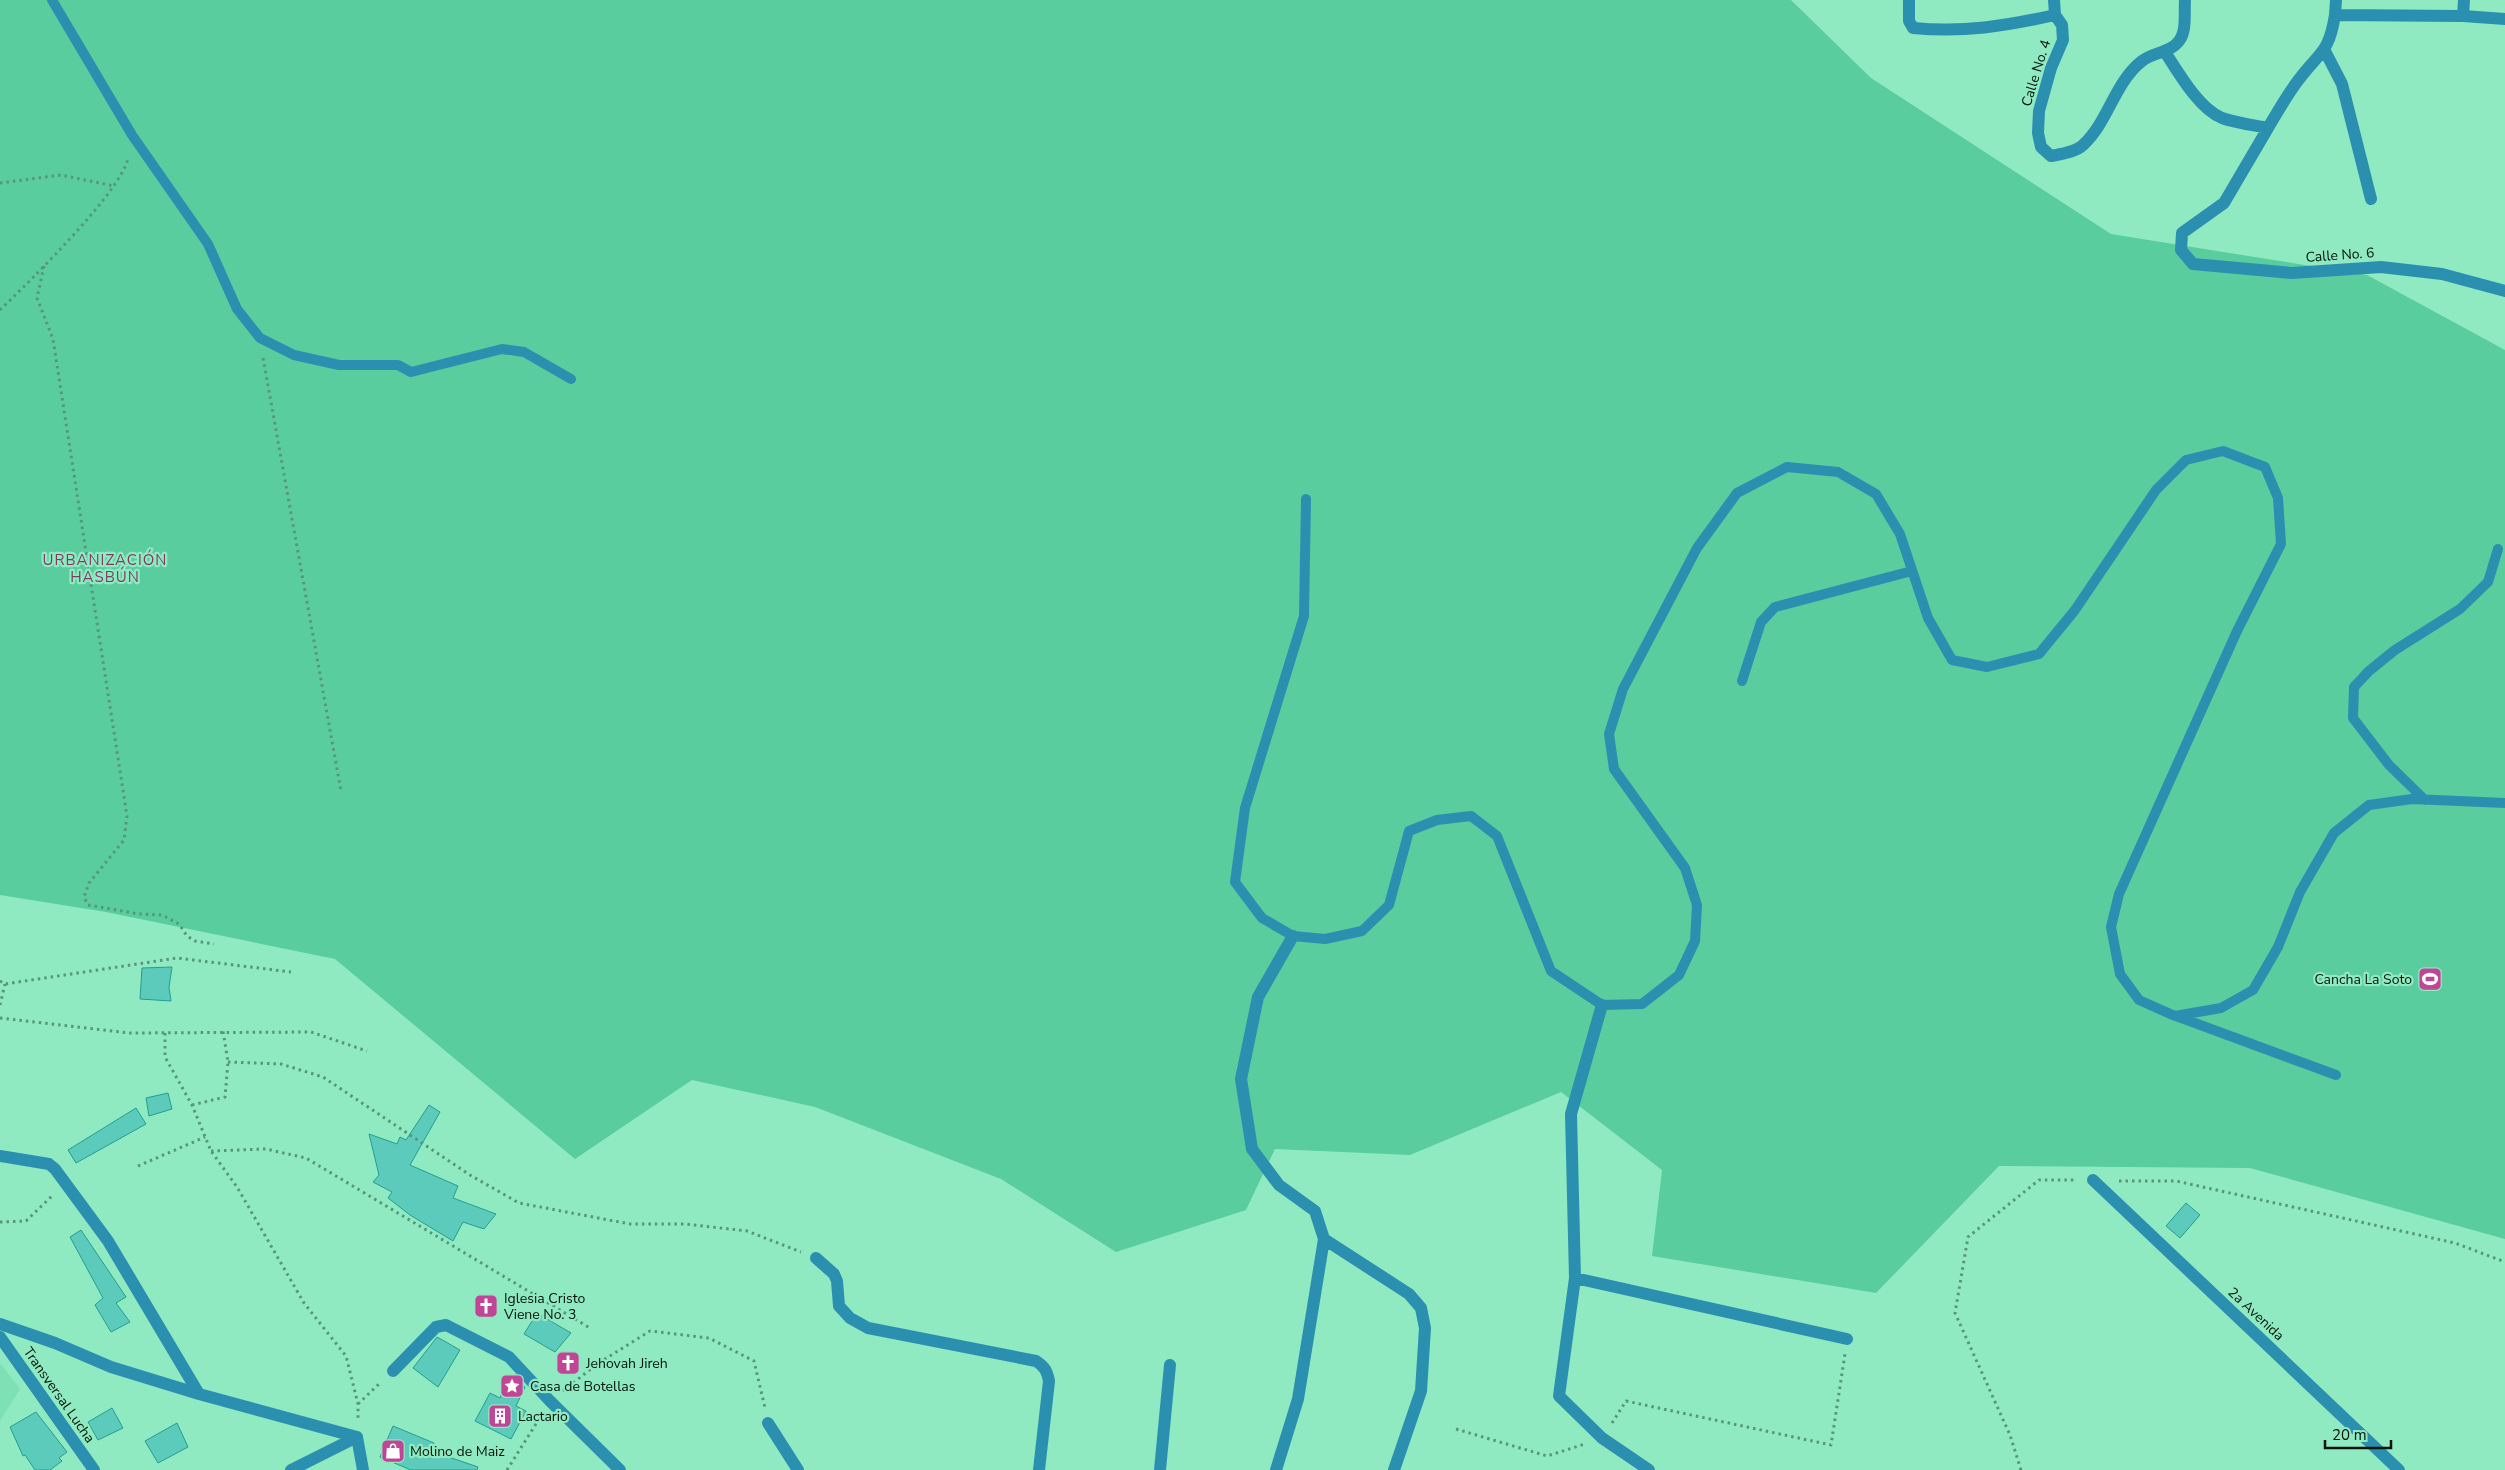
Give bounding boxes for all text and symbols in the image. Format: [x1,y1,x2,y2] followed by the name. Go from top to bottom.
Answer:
[2017,37,2055,109] street label: Calle No. 4
[2305,243,2375,267] street label: Calle No. 6
[43,549,167,587] district label: URBANIZACIÓN HASBÚN
[2417,966,2443,992] sports icon: Cancha La Soto
[2314,970,2412,989] place label: Cancha La Soto
[2224,1283,2288,1345] street label: 2a Avenida
[503,1289,585,1324] place label: Iglesia Cristo Viene No. 3
[473,1293,499,1319] church icon: Iglesia Cristo Viene No. 3
[19,1343,99,1447] street label: Transversal Lucha
[555,1350,581,1376] church icon: Jehovah Jireh
[585,1354,668,1373] place label: Jehovah Jireh
[499,1373,525,1399] place icon: Casa de Botellas
[530,1377,636,1396] place label: Casa de Botellas
[487,1403,513,1429] building icon: Lactario
[518,1407,568,1426] place label: Lactario
[2325,1418,2391,1450] scale bar
[2332,1425,2367,1445] text: 20 m
[380,1438,406,1464] shop icon: Molino de Maiz
[410,1442,505,1461] place label: Molino de Maiz

